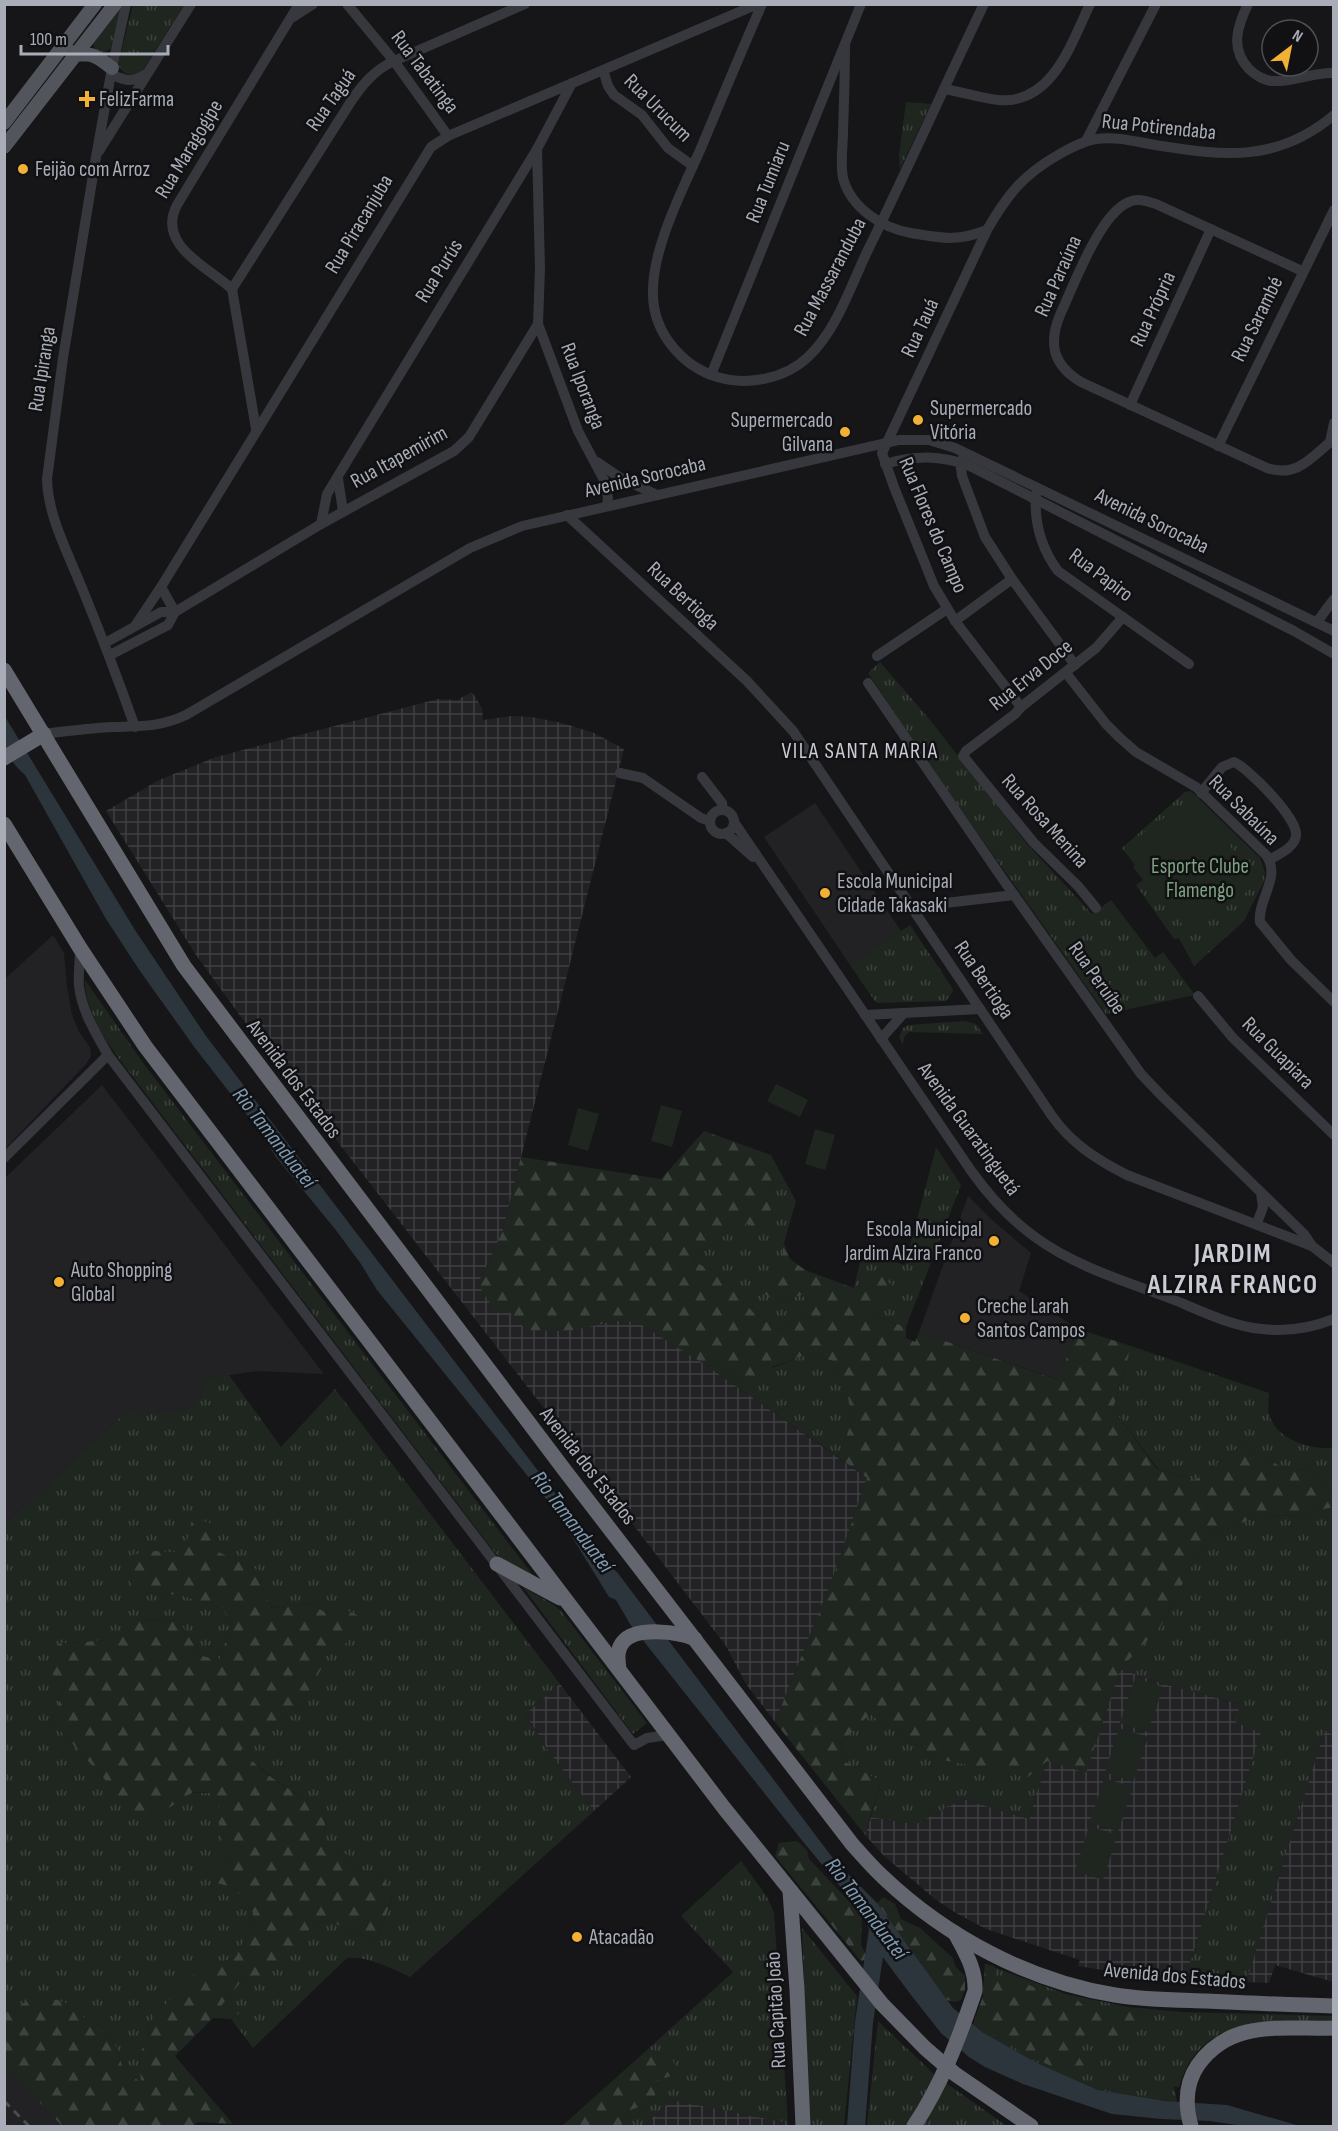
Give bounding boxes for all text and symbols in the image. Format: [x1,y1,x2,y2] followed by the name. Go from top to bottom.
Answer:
[21,18,168,56] scale bar
[1260,18,1320,78] north arrow
[386,26,464,118] street label: Rua Tabatinga
[1288,26,1306,47] text: N
[30,29,67,50] text: 100 m
[301,64,361,136] street label: Rua Taguá
[619,69,697,147] street label: Rua Urucum
[99,87,174,112] place label: FelizFarma
[80,92,94,106] marker: FelizFarma
[150,95,228,203] street label: Rua Maragogipe
[1101,109,1217,145] street label: Rua Potirendaba
[740,137,796,227] street label: Rua Tumiaru
[35,157,150,182] place label: Feijão com Arroz
[16,162,30,176] marker: Feijão com Arroz
[320,170,398,278] street label: Rua Piracanjuba
[788,214,872,340] street label: Rua Massaranduba
[1029,232,1087,320] street label: Rua Paraúna
[410,235,468,307] street label: Rua Purús
[1125,268,1181,350] street label: Rua Própria
[1226,272,1288,366] street label: Rua Sarambé
[896,295,944,361] street label: Rua Tauá
[23,325,61,413] street label: Rua Ipiranga
[555,339,611,433] street label: Rua Iporanga
[930,396,1032,445] place label: Supermercado Vitória
[731,408,833,457] place label: Supermercado Gilvana
[911,413,925,427] marker: Supermercado Vitória
[346,420,452,494] street label: Rua Itapemirim
[838,425,852,439] marker: Supermercado Gilvana
[581,451,708,503] street label: Avenida Sorocaba
[893,453,973,597] street label: Rua Flores do Campo
[1090,482,1213,559] street label: Avenida Sorocaba
[1064,543,1138,607] street label: Rua Papiro
[642,556,724,636] street label: Rua Bertioga
[984,634,1078,716] street label: Rua Erva Doce
[781,738,939,765] district label: VILA SANTA MARIA
[996,769,1094,873] street label: Rua Rosa Menina
[1203,769,1285,851] street label: Rua Sabaúna
[1151,854,1249,903] park label: Esporte Clube Flamengo
[837,869,953,918] place label: Escola Municipal Cidade Takasaki
[818,886,832,900] marker: Escola Municipal Cidade Takasaki
[949,936,1019,1024] street label: Rua Bertioga
[1063,937,1131,1019] street label: Rua Peruíbe
[1237,1012,1319,1094] street label: Rua Guapiara
[241,1014,347,1143] street label: Avenida dos Estados
[912,1057,1026,1200] street label: Avenida Guaratinguetá
[226,1082,323,1195] water label: Rio Tamanduateí
[844,1217,982,1266] place label: Escola Municipal Jardim Alzira Franco
[987,1234,1001,1248] marker: Escola Municipal Jardim Alzira Franco
[1146,1238,1319,1301] district label: JARDIM ALZIRA FRANCO
[70,1258,172,1307] place label: Auto Shopping Global
[52,1275,66,1289] marker: Auto Shopping Global
[977,1294,1085,1343] place label: Creche Larah Santos Campos
[958,1311,972,1325] marker: Creche Larah Santos Campos
[534,1402,642,1530] street label: Avenida dos Estados
[525,1466,620,1580] water label: Rio Tamanduateí
[819,1853,914,1967] water label: Rio Tamanduateí
[588,1925,654,1950] place label: Atacadão
[570,1930,584,1944] marker: Atacadão
[760,1951,792,2069] street label: Rua Capitão João
[1102,1957,1247,1995] street label: Avenida dos Estados

